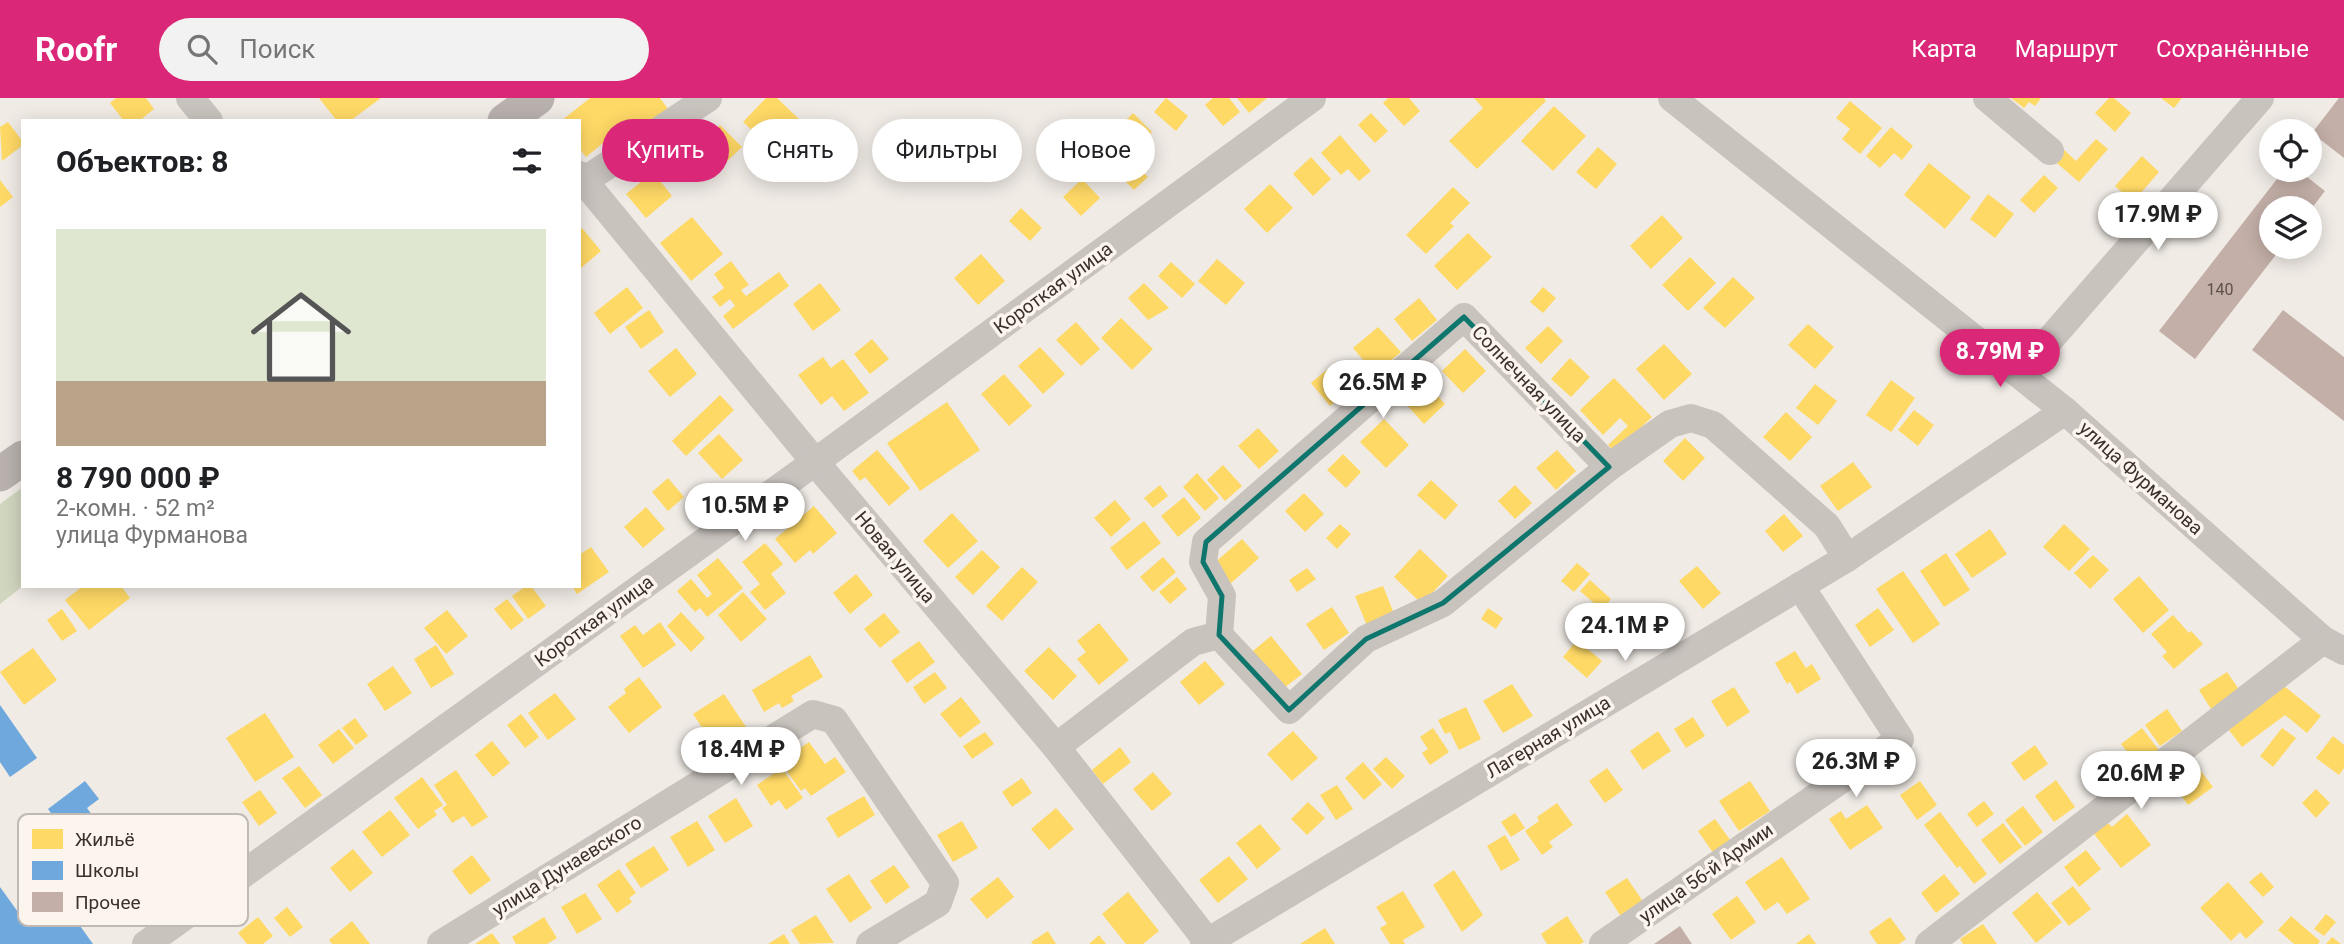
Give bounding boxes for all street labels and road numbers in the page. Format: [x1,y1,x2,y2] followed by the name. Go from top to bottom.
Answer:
[989,237,1117,339] street label: Короткая улица
[1467,321,1591,447] street label: Солнечная улица
[2074,416,2208,540] street label: улица Фурманова
[850,506,940,608] street label: Новая улица
[530,570,658,672] street label: Короткая улица
[1482,691,1614,783] street label: Лагерная улица
[488,811,646,921] street label: улица Дунаевского
[1635,818,1777,928] street label: улица 56-й Армии

